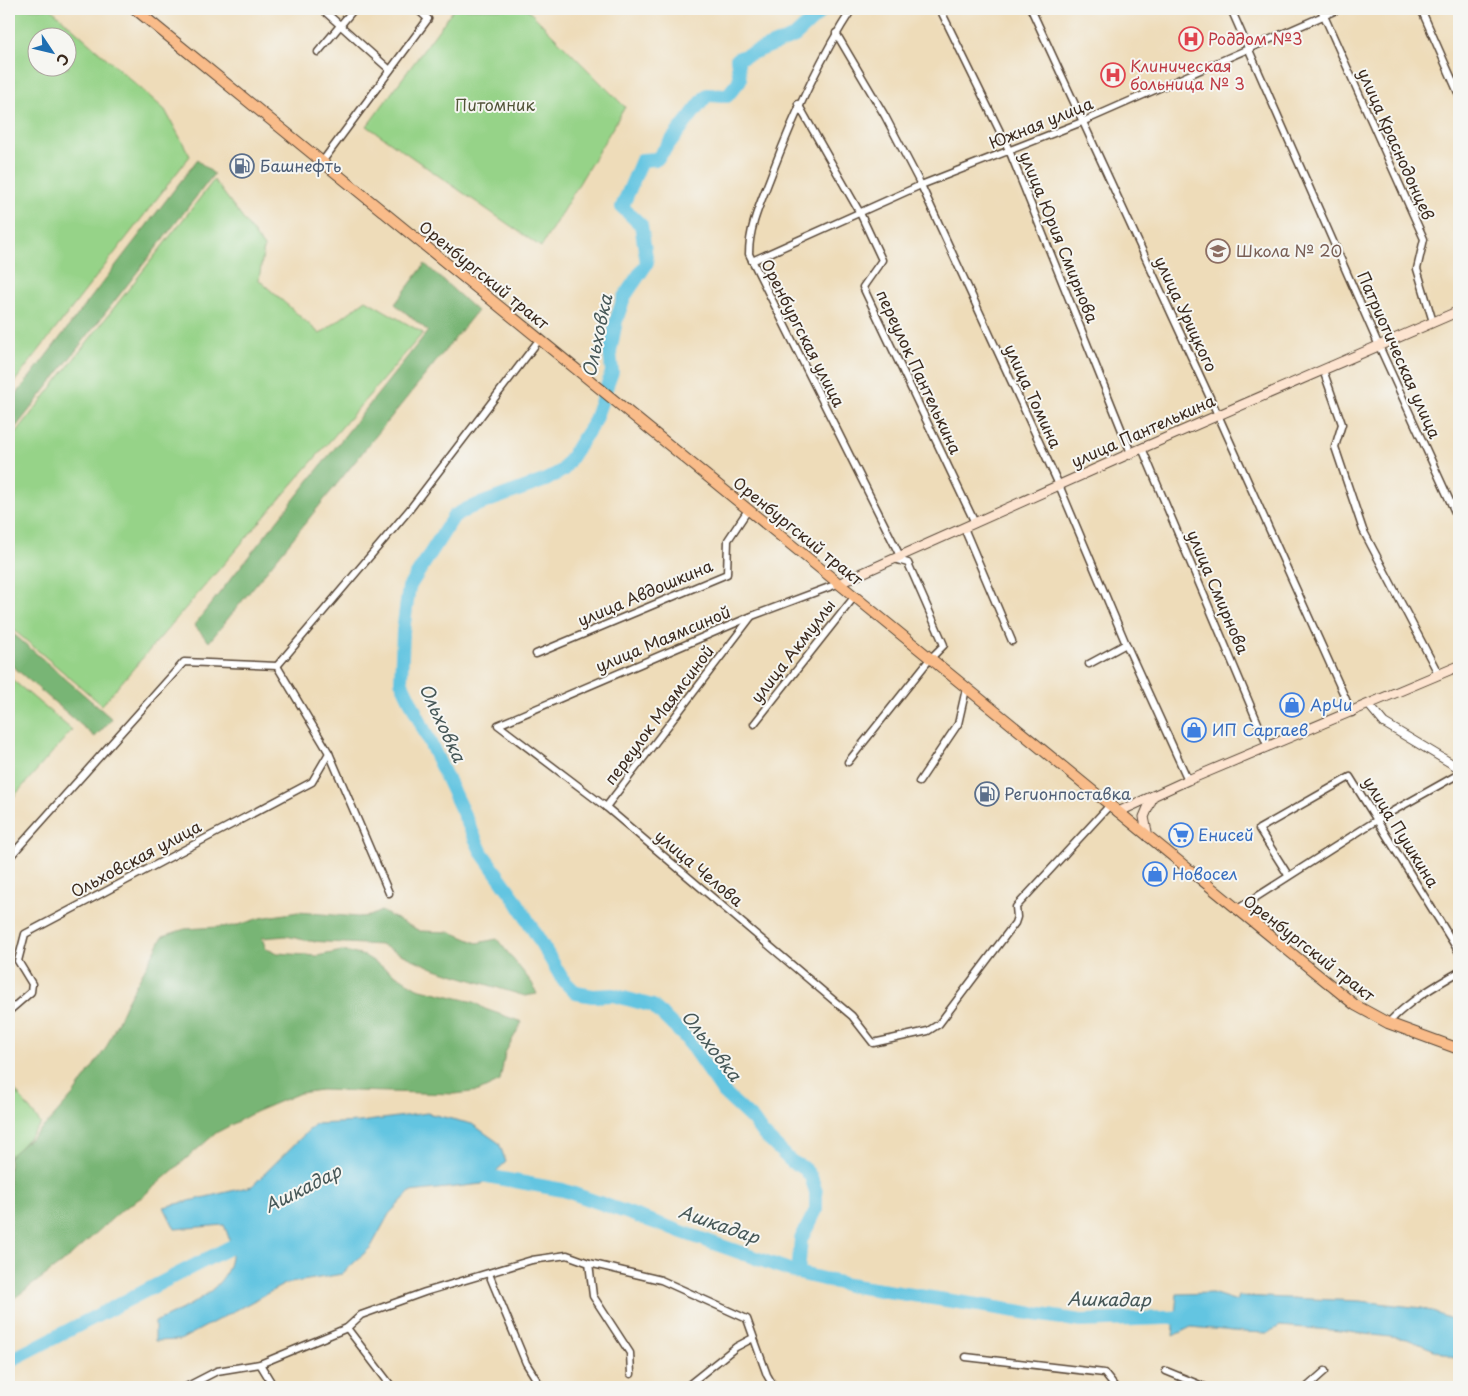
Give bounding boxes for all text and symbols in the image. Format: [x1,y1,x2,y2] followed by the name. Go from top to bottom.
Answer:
[1178,26,1204,52] hospital icon: Роддом №3
[1208,26,1303,50] place label: Роддом №3
[28,28,78,78] north arrow
[51,49,75,70] text: С
[1130,53,1245,95] place label: Клиническая больница № 3
[1100,62,1126,88] hospital icon: Клиническая больница № 3
[1353,64,1441,223] street label: улица Краснодонцев
[985,90,1096,154] street label: Южная улица
[455,92,536,116] park label: Питомник
[1014,147,1105,326] street label: улица Юрия Смирнова
[229,153,255,179] fuel station icon: Башнефть
[260,153,342,177] place label: Башнефть
[414,214,555,335] street label: Оренбургский тракт
[1205,238,1231,264] school or university icon: Школа № 20
[1236,238,1342,262] place label: Школа № 20
[1150,252,1224,375] street label: улица Урицкого
[756,254,852,411] street label: Оренбургская улица
[1352,267,1448,442] street label: Патриотическая улица
[871,285,969,458] street label: переулок Пантелькина
[575,291,619,380] water label: Ольховка
[999,339,1069,452] street label: улица Томина
[1067,388,1218,473] street label: улица Пантелькина
[728,470,869,591] street label: Оренбургский тракт
[1182,526,1256,657] street label: улица Смирнова
[573,553,716,631] street label: улица Авдошкина
[744,594,840,707] street label: улица Акмуллы
[591,599,734,677] street label: улица Маямсиной
[598,639,719,789] street label: переулок Маямсиной
[413,678,474,767] water label: Ольховка
[1279,692,1305,718] shop icon: АрЧи
[1310,692,1353,716] place label: АрЧи
[1181,717,1207,743] shop icon: ИП Саргаев
[1212,717,1308,741] place label: ИП Саргаев
[1358,771,1446,892] street label: улица Пушкина
[974,781,1000,807] fuel station icon: Регионпоставка
[1004,781,1131,805] place label: Регионпоставка
[66,814,205,903] street label: Ольховская улица
[1168,822,1194,848] supermarket icon: Енисей
[1198,822,1254,846] place label: Енисей
[650,823,749,911] street label: улица Челова
[1142,861,1168,887] shop icon: Новосел
[1172,861,1238,885] place label: Новосел
[1239,888,1381,1007] street label: Оренбургский тракт
[676,1004,749,1087] water label: Ольховка
[259,1156,346,1219] water label: Ашкадар
[676,1197,764,1250] water label: Ашкадар
[1067,1284,1152,1313] water label: Ашкадар

